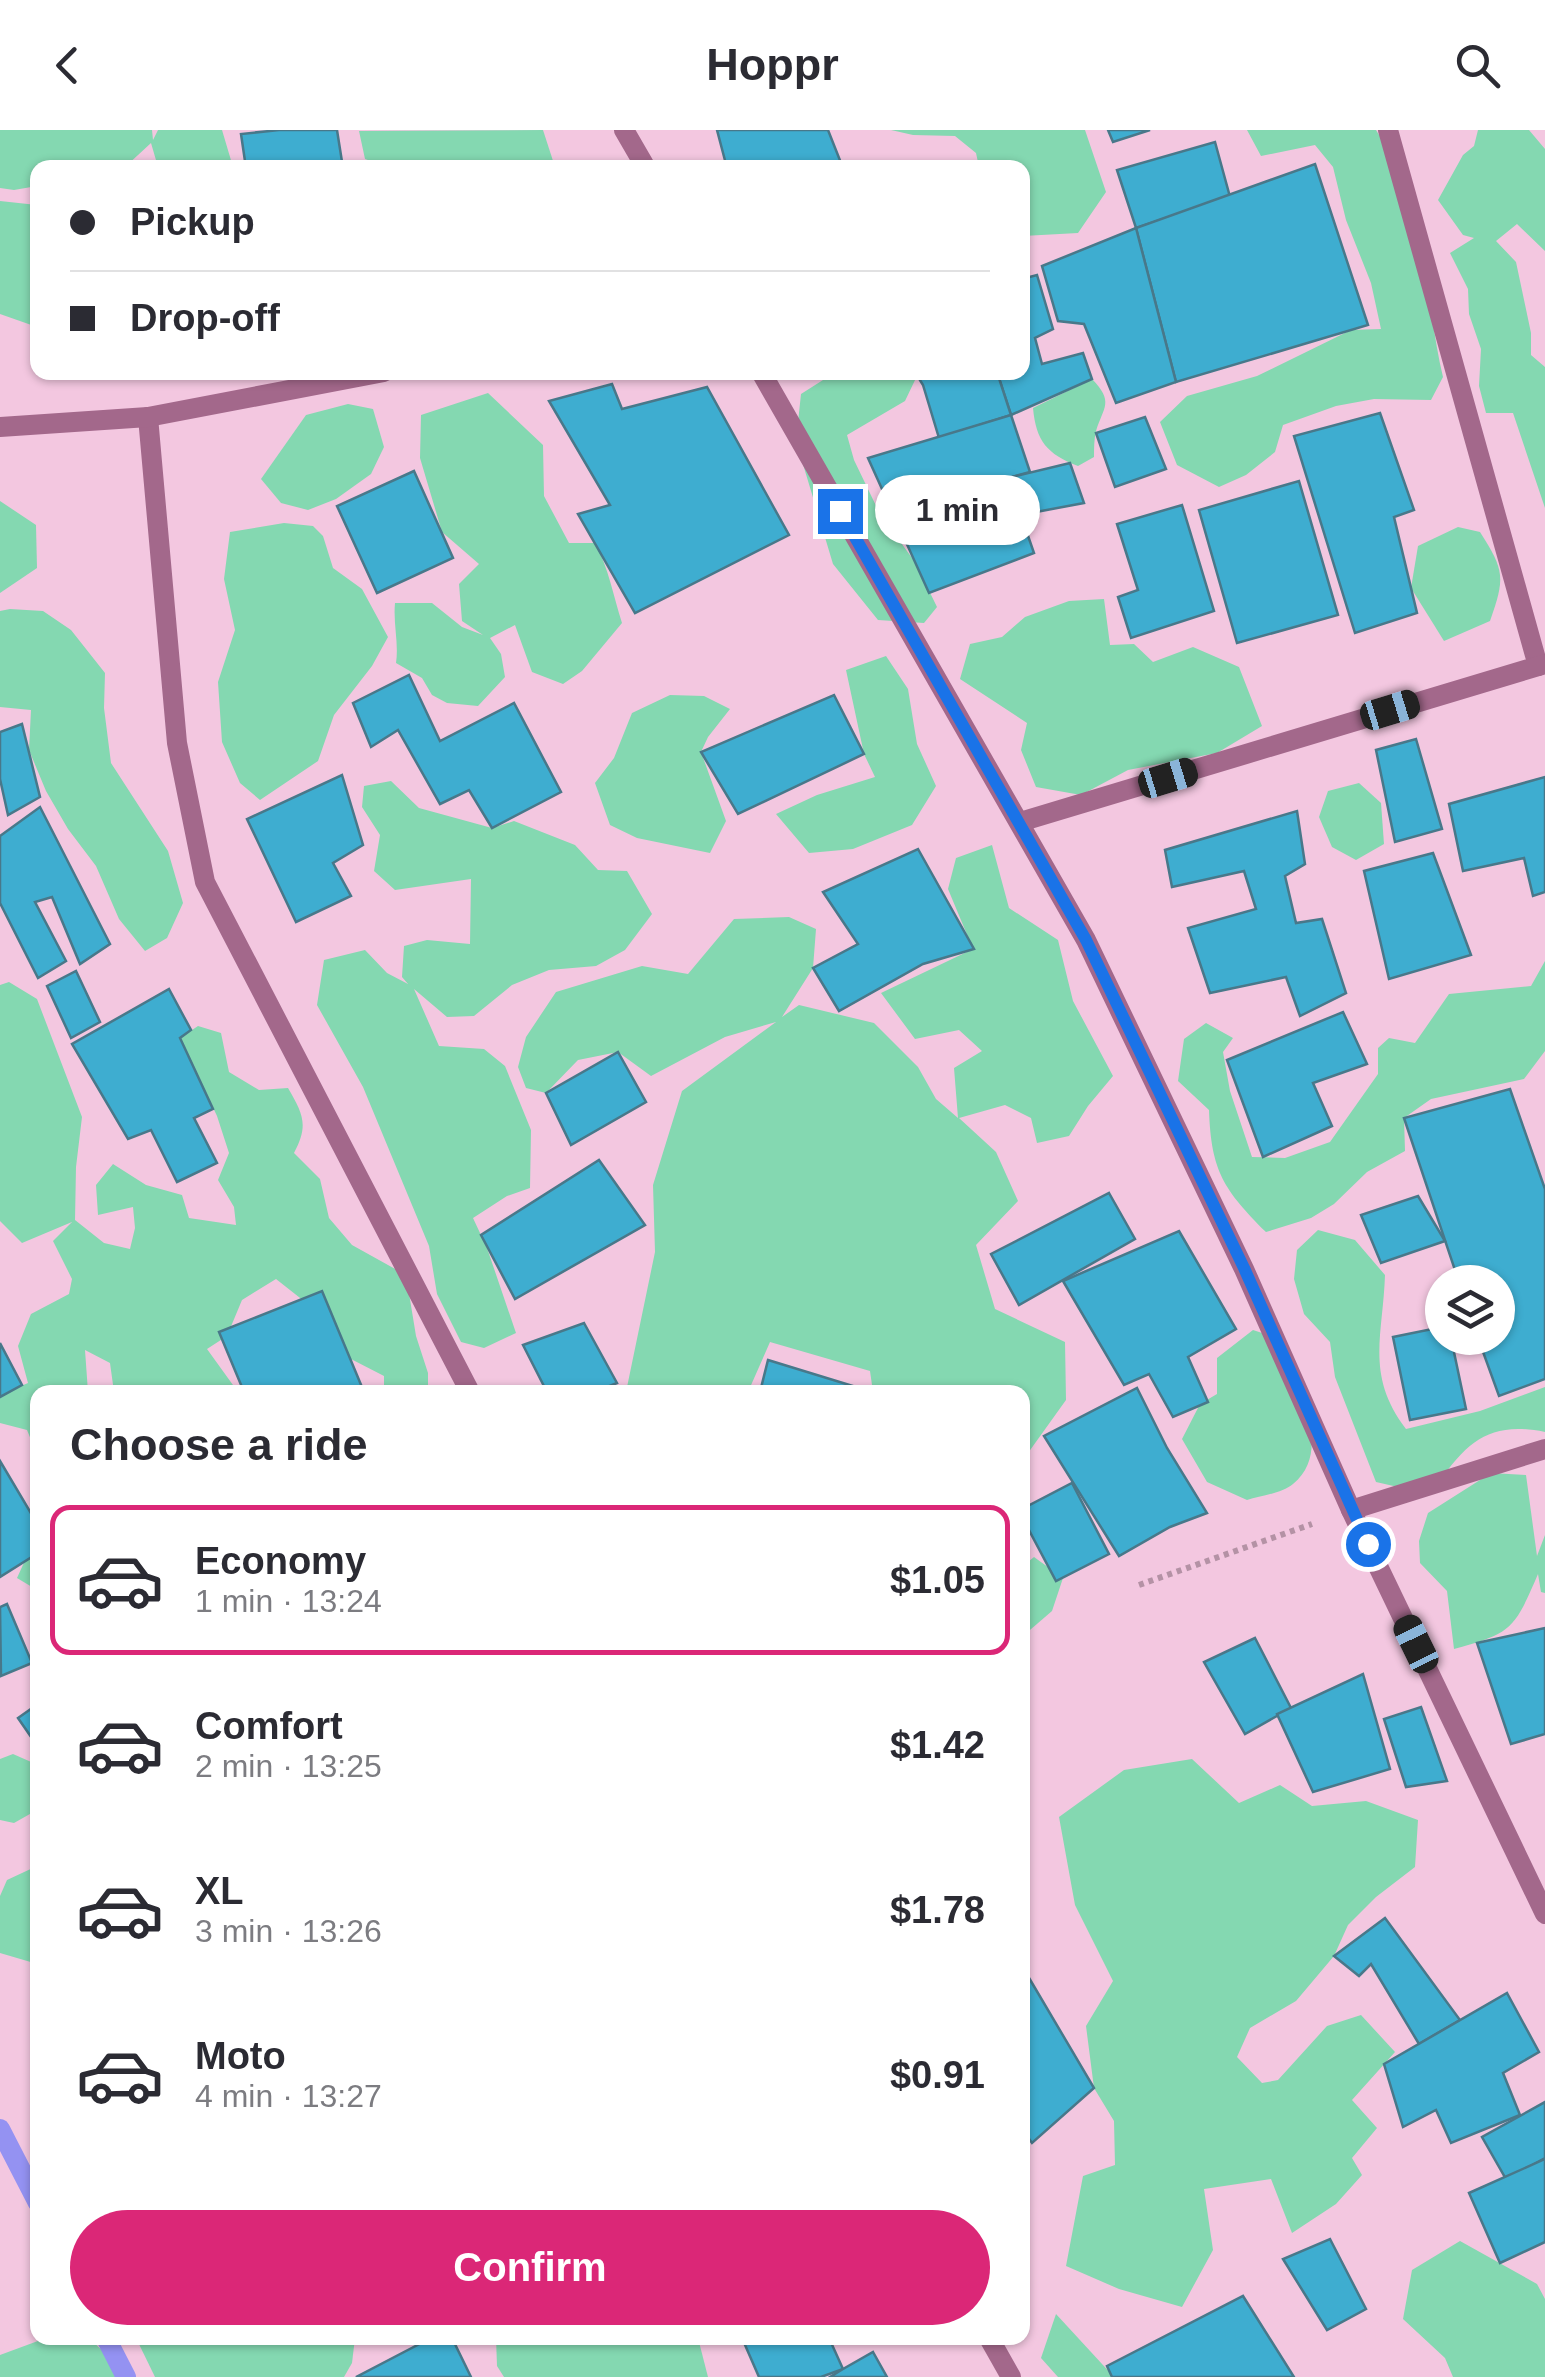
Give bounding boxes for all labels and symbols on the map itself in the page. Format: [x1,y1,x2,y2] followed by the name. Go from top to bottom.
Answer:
[875,476,1040,546] callout: 1 min
[818,489,863,534] route end
[1357,687,1423,733] car
[1135,755,1201,801] car
[1346,1522,1391,1567] route start
[1389,1610,1443,1678] car

